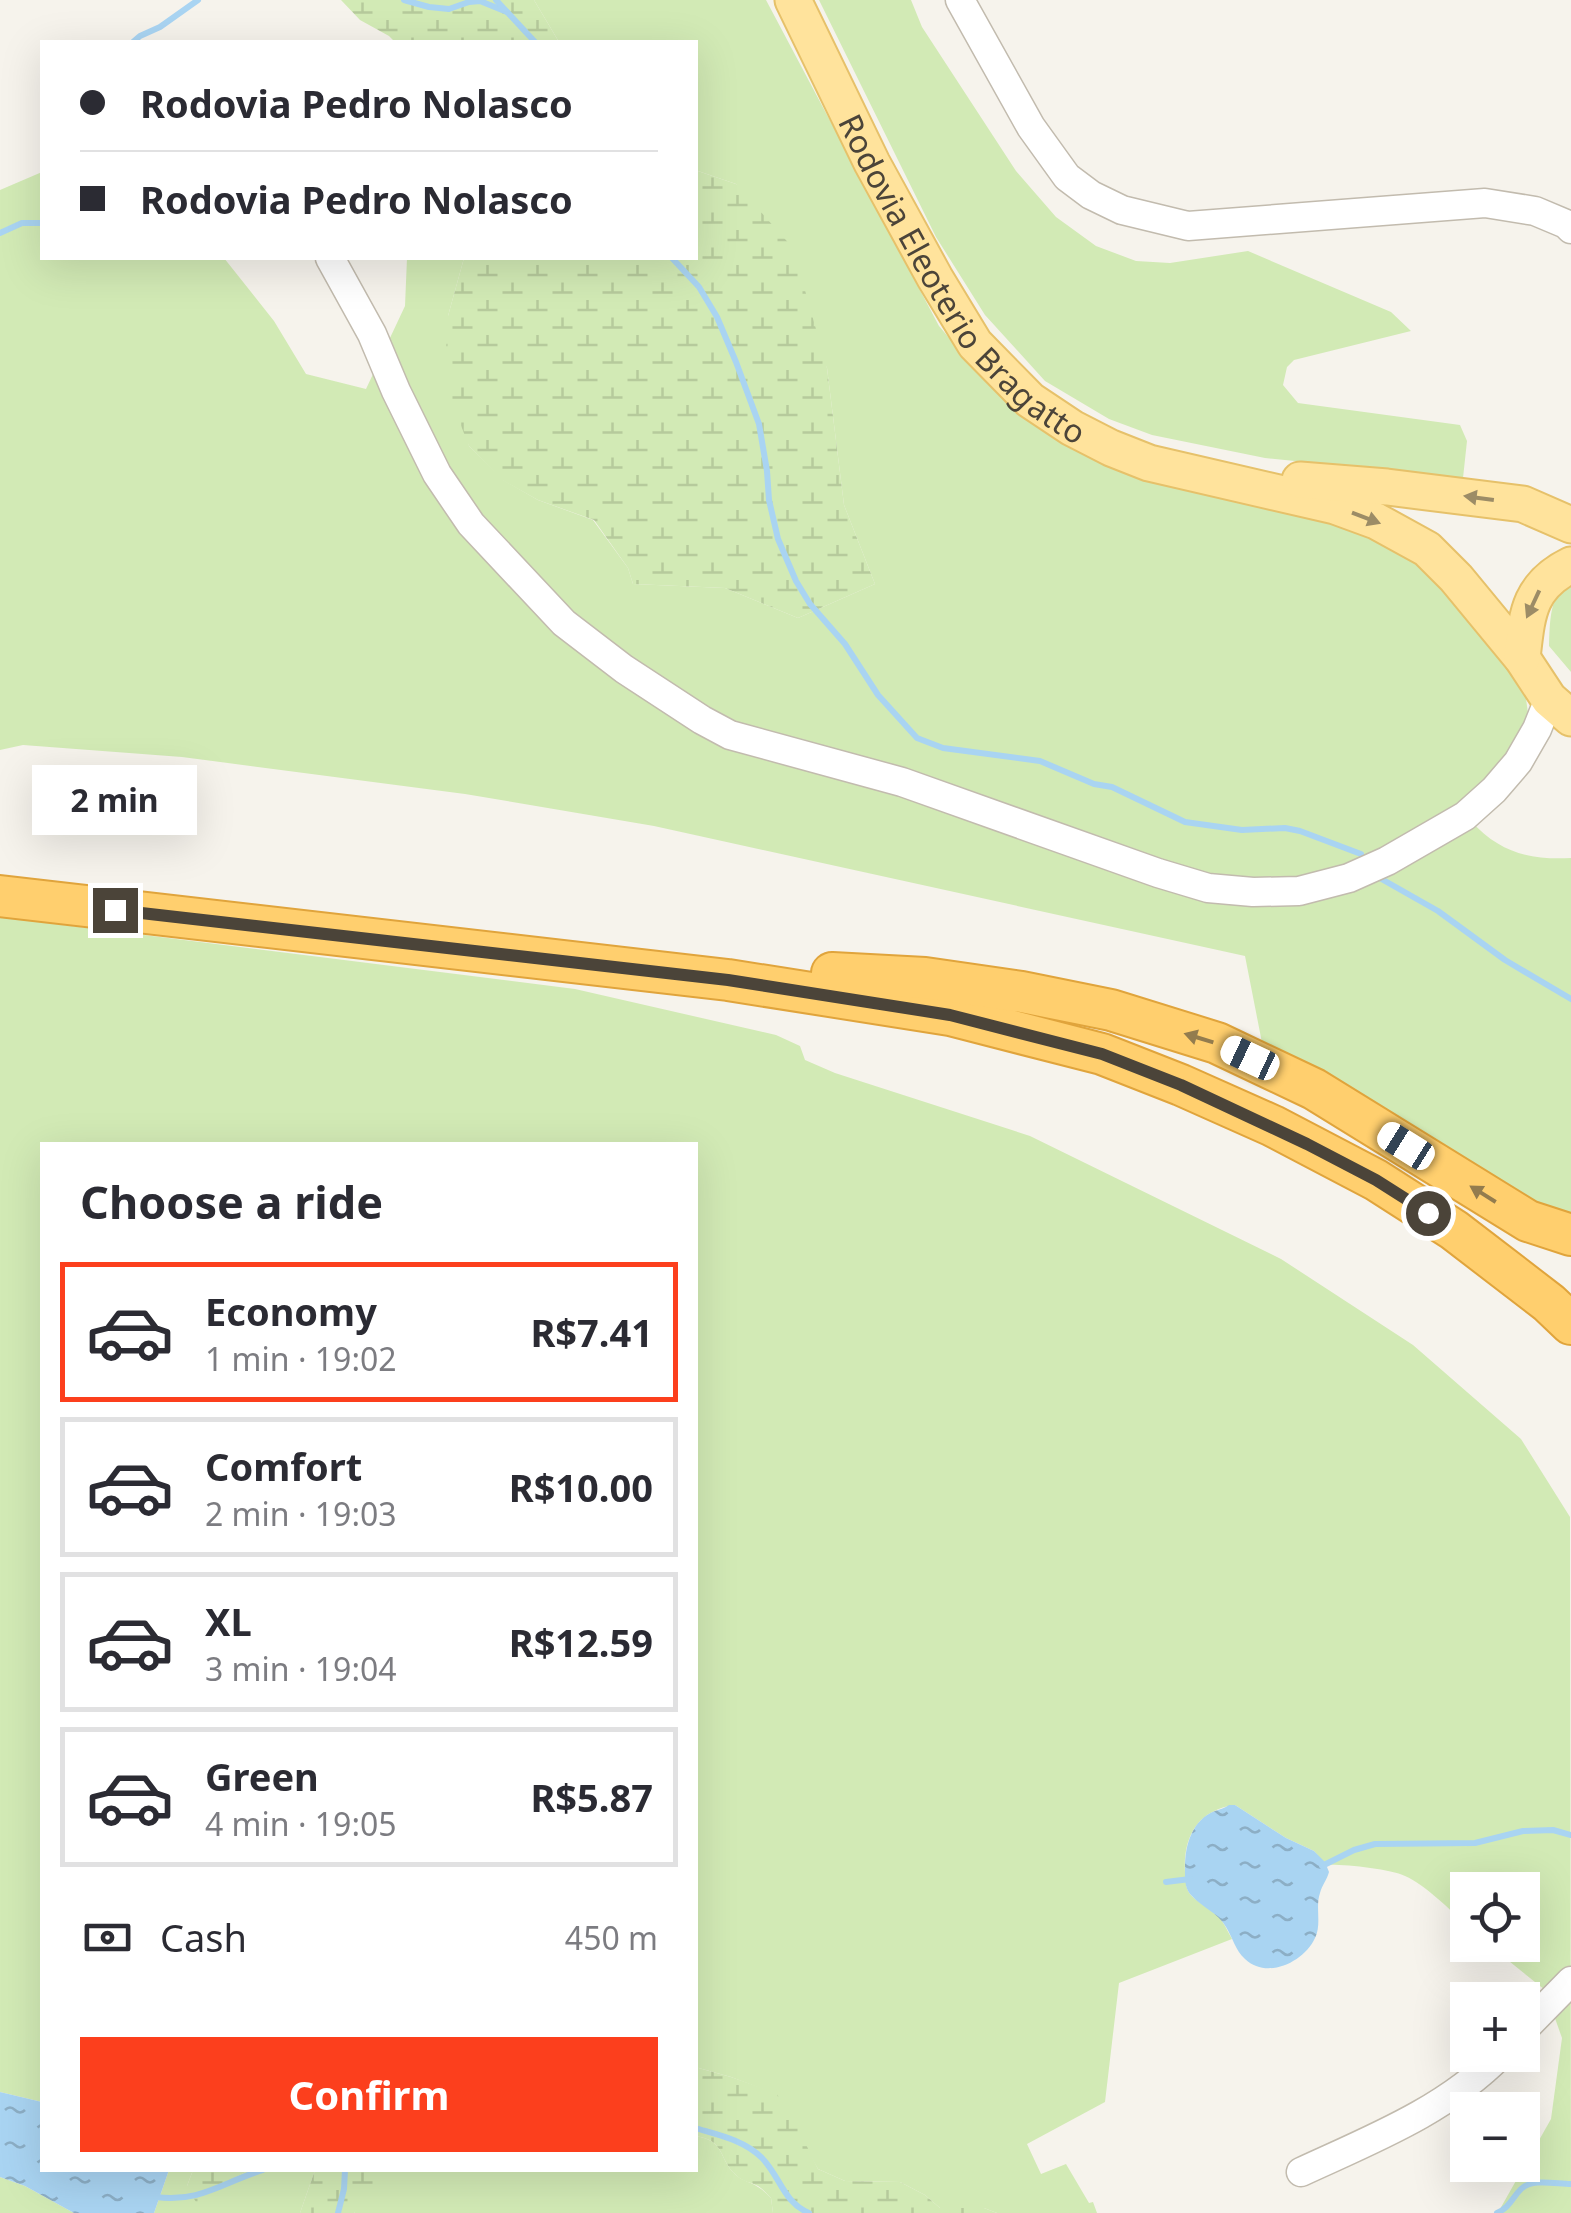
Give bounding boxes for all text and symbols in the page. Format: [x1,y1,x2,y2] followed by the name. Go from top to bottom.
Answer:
[140,77,573,129] text: Rodovia Pedro Nolasco
[830,107,1093,453] street label: Rodovia Eleoterio Bragatto
[140,173,573,225] text: Rodovia Pedro Nolasco
[1462,490,1494,506] one-way arrow
[1351,510,1381,526] one-way arrow
[1525,589,1541,618] one-way arrow
[32,765,198,835] callout: 2 min
[70,778,159,821] text: 2 min
[93,888,138,933] route end
[1184,1029,1214,1044] one-way arrow
[1216,1032,1284,1084] car
[1373,1117,1439,1175] car
[80,1171,383,1232] text: Choose a ride
[1470,1185,1497,1204] one-way arrow
[1406,1191,1451,1236] route start
[205,1285,377,1337] text: Economy
[85,1287,175,1377] icon: car
[530,1306,653,1358] text: R$7.41
[205,1337,397,1380] text: 1 min · 19:02
[205,1440,362,1492] text: Comfort
[85,1442,175,1532] icon: car
[509,1461,653,1513] text: R$10.00
[205,1492,397,1535] text: 2 min · 19:03
[205,1595,252,1647] text: XL
[85,1597,175,1687] icon: car
[509,1616,653,1668] text: R$12.59
[205,1647,397,1690] text: 3 min · 19:04
[205,1750,319,1802] text: Green
[85,1752,175,1842] icon: car
[530,1771,653,1823] text: R$5.87
[205,1802,397,1845] text: 4 min · 19:05
[1450,1872,1540,2182] map controls
[1450,1872,1540,1962] button: locate
[80,1910,135,1965] icon: cash
[160,1911,247,1963] text: Cash
[565,1916,658,1959] text: 450 m
[1450,1982,1540,2072] button: +
[80,2037,658,2152] button: Confirm
[1450,2092,1540,2182] button: −

